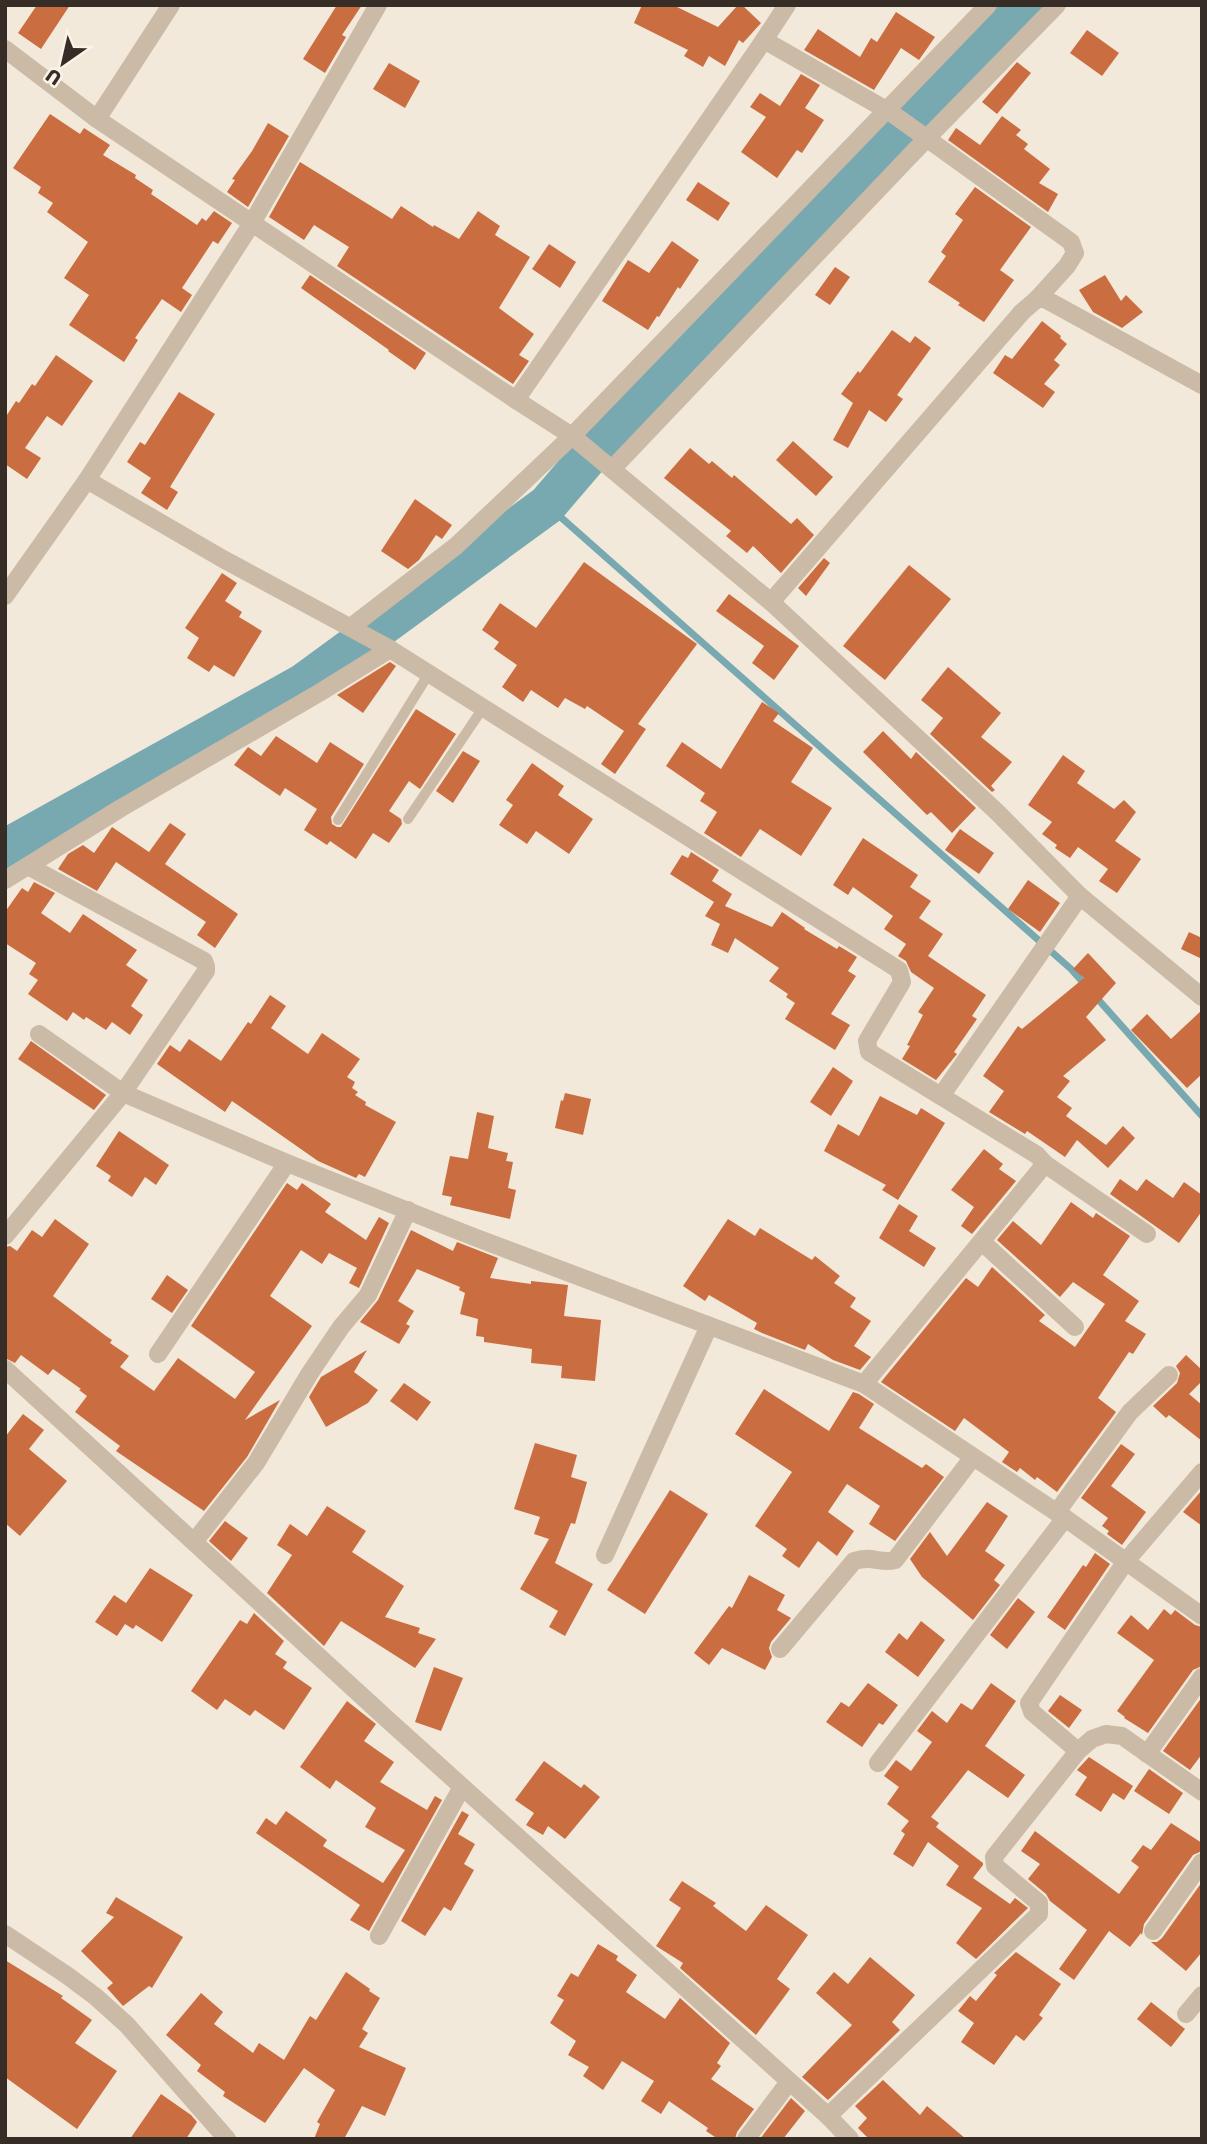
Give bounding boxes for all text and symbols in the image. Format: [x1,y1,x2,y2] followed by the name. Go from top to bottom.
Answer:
[28,28,98,98] north arrow
[42,63,66,90] text: U

